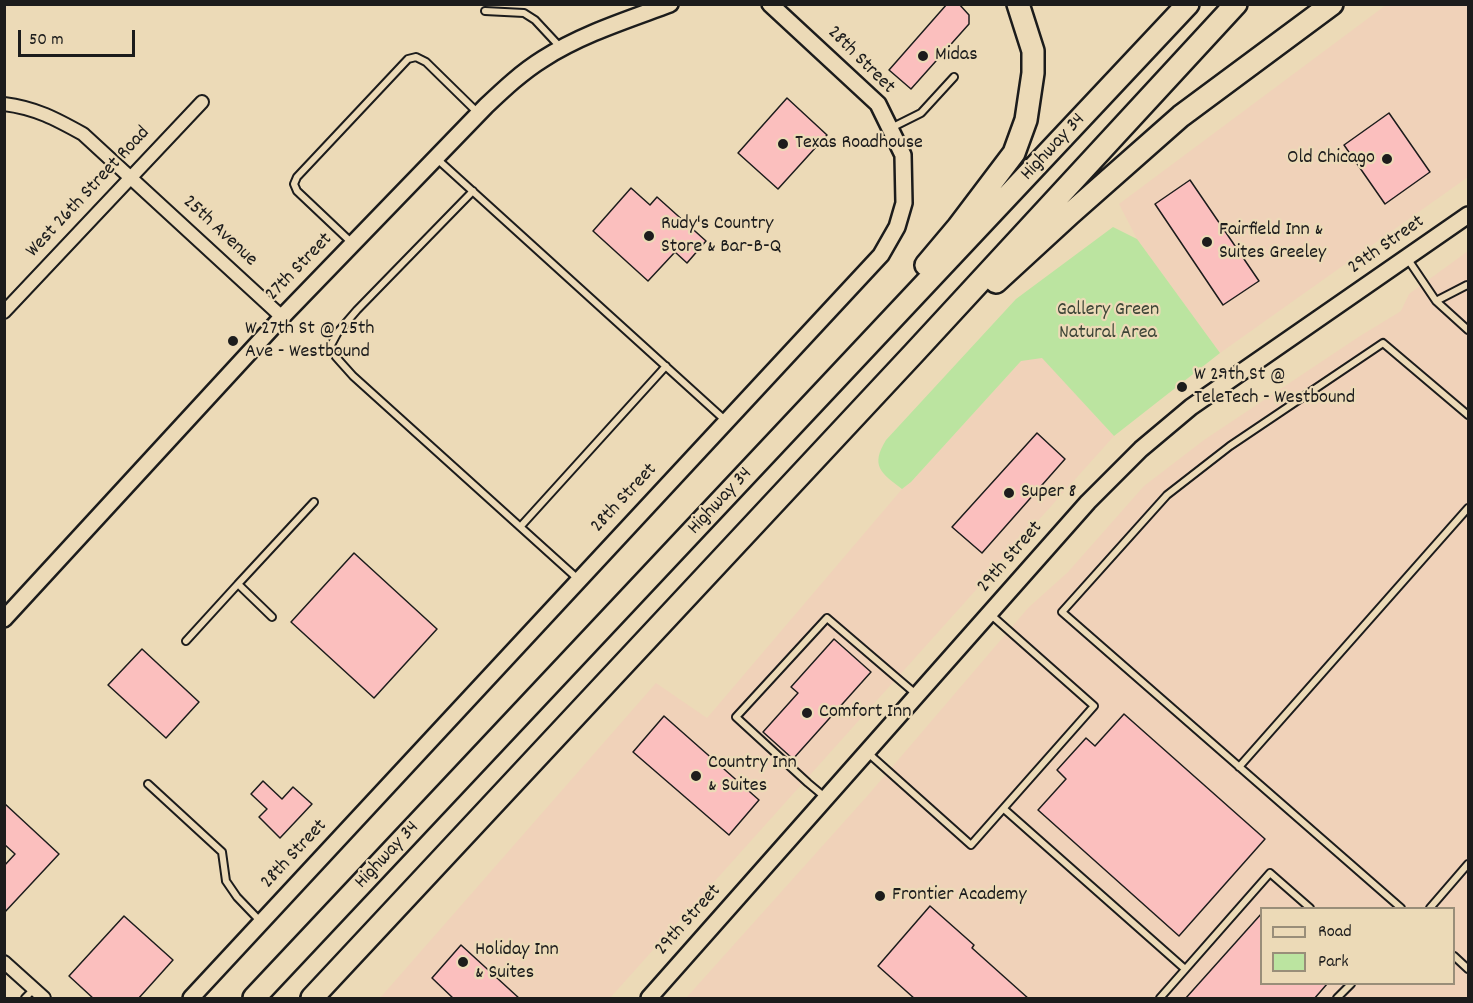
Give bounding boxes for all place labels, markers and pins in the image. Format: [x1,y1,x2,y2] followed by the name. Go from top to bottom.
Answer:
[935,44,978,68] place label: Midas
[916,49,930,63] marker: Midas
[795,132,923,156] place label: Texas Roadhouse
[776,137,790,151] marker: Texas Roadhouse
[1287,147,1375,171] place label: Old Chicago
[1380,152,1394,166] marker: Old Chicago
[661,213,781,260] place label: Rudy's Country Store & Bar-B-Q
[1219,219,1326,266] place label: Fairfield Inn & Suites Greeley
[642,229,656,243] marker: Rudy's Country Store & Bar-B-Q
[1200,235,1214,249] marker: Fairfield Inn & Suites Greeley
[245,318,374,365] place label: W 27th St @ 25th Ave - Westbound
[226,334,240,348] marker: W 27th St @ 25th Ave - Westbound
[1194,364,1355,411] place label: W 29th St @ TeleTech - Westbound
[1175,380,1189,394] marker: W 29th St @ TeleTech - Westbound
[1021,481,1076,505] place label: Super 8
[1002,486,1016,500] marker: Super 8
[819,701,912,725] place label: Comfort Inn
[800,706,814,720] marker: Comfort Inn
[708,752,797,799] place label: Country Inn & Suites
[689,769,703,783] marker: Country Inn & Suites
[892,884,1027,908] place label: Frontier Academy
[873,889,887,903] marker: Frontier Academy
[475,939,559,986] place label: Holiday Inn & Suites
[456,955,470,969] marker: Holiday Inn & Suites

